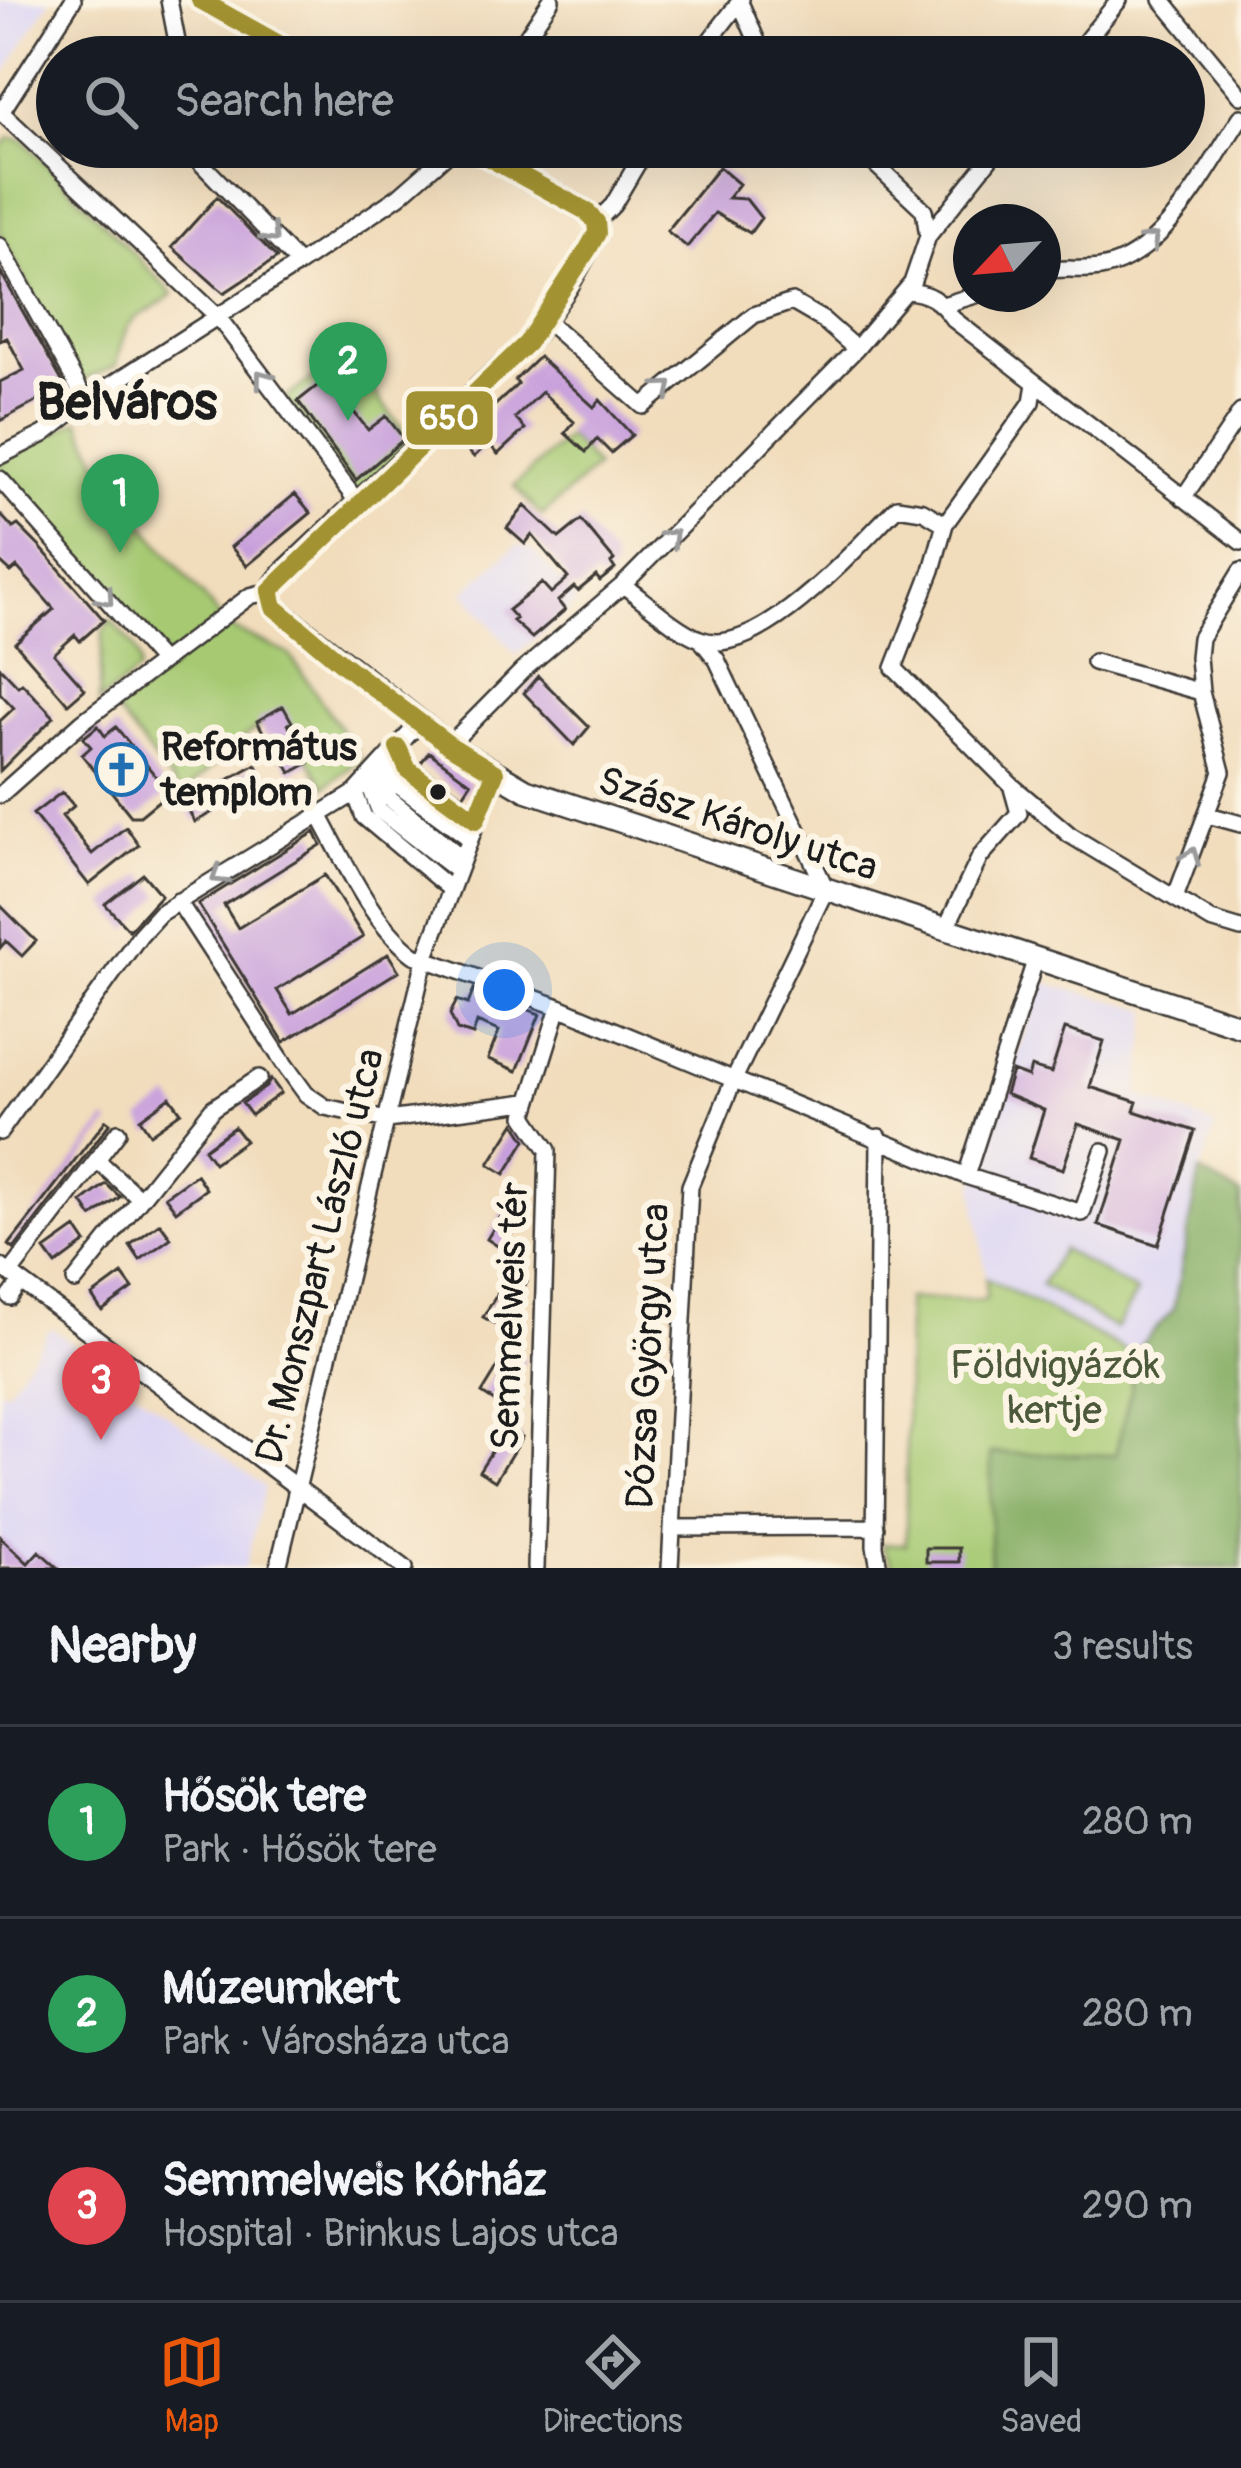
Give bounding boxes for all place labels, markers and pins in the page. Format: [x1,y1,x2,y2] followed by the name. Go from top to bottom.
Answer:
[309,322,387,421] pin: 2
[81,454,159,553] pin: 1
[159,723,357,817] place label: Református templom
[94,741,150,797] church icon: Református templom
[427,781,449,803] unlabelled marker
[62,1341,140,1440] pin: 3

